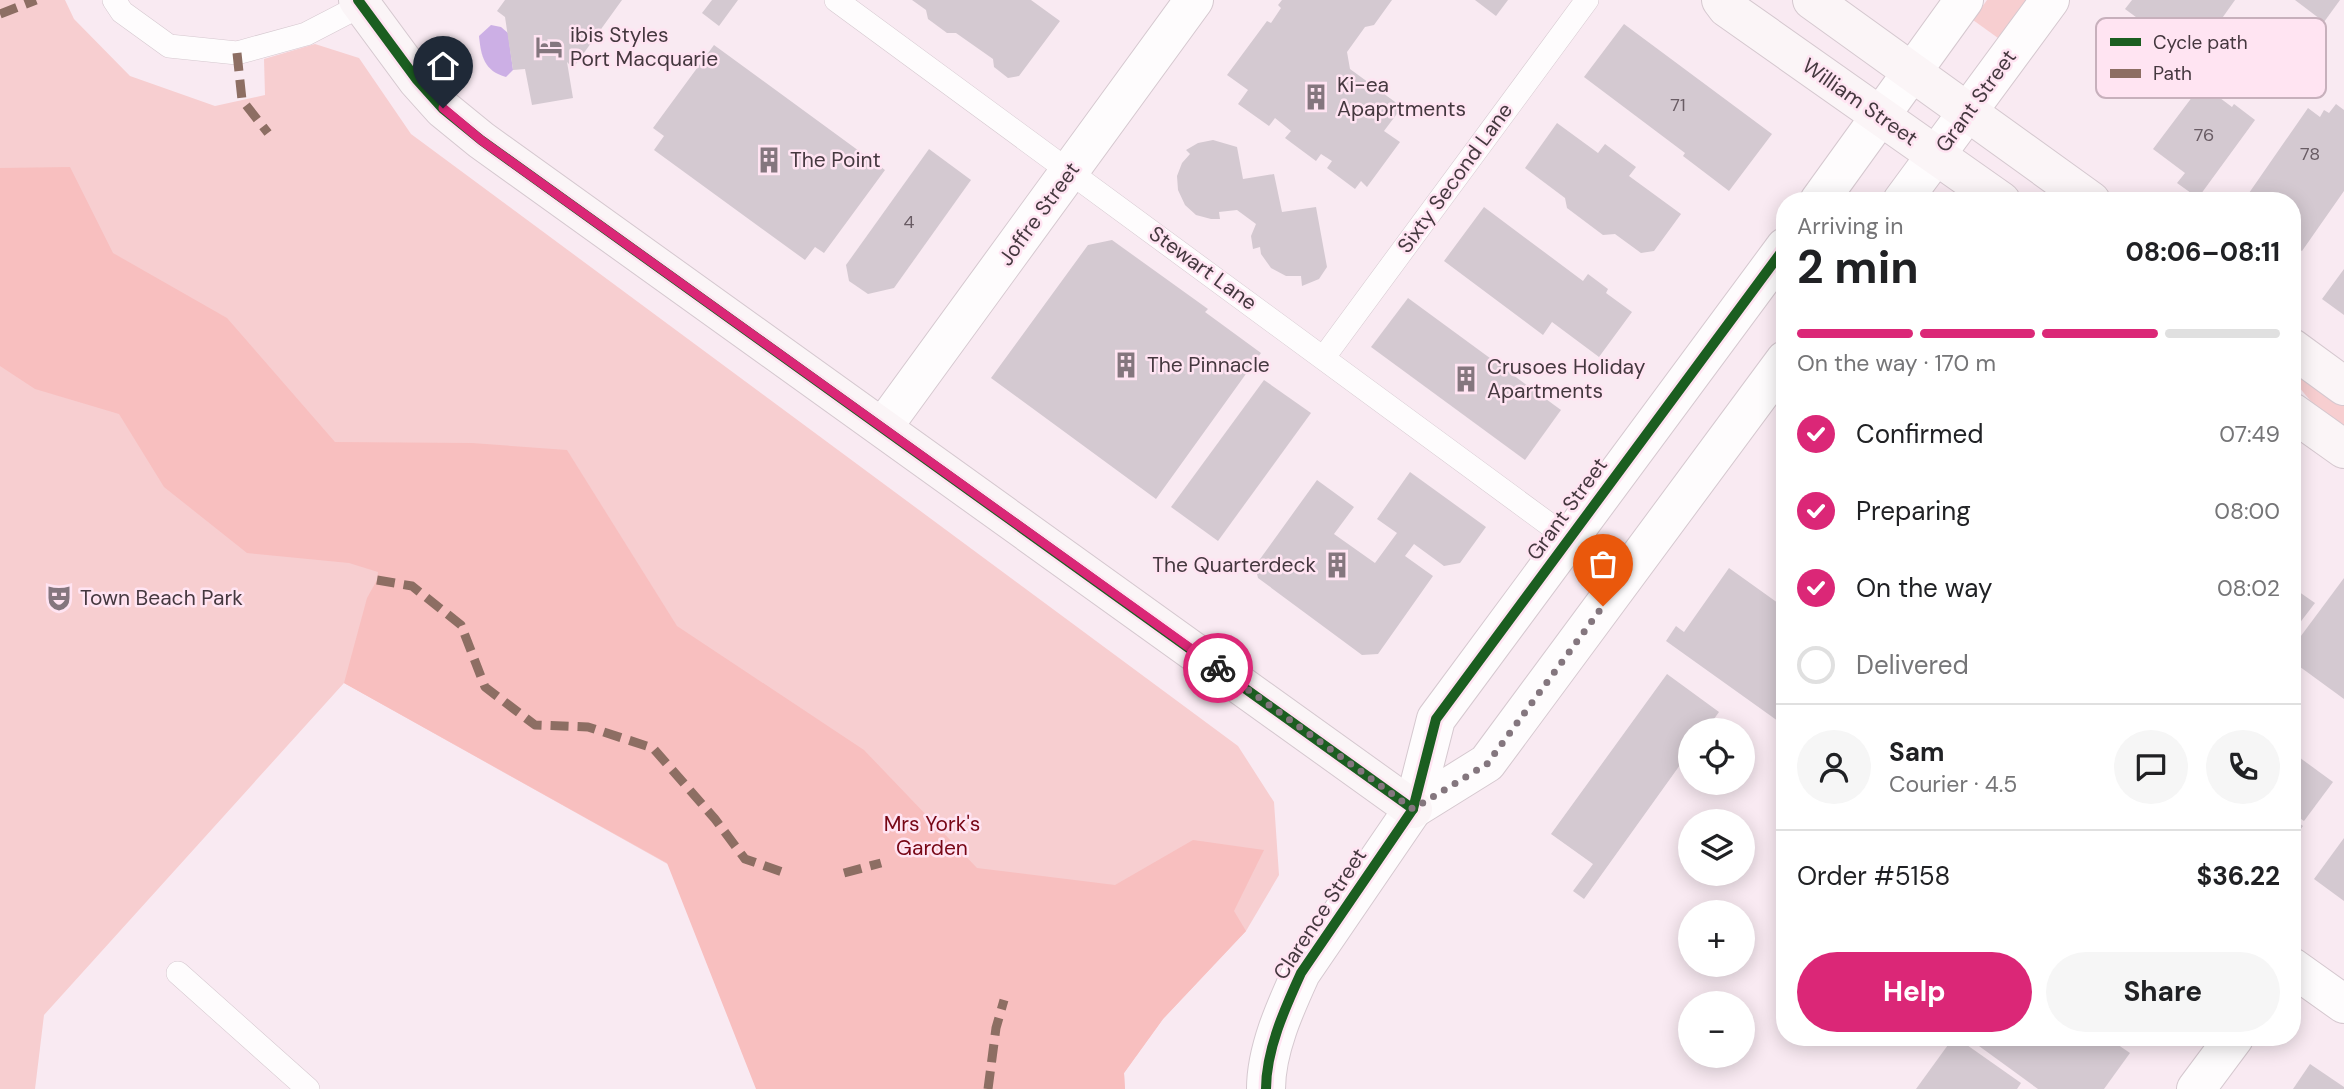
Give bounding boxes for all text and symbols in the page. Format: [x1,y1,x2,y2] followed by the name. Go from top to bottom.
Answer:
[2096,18,2326,98] legend
[570,21,718,73] place label: ibis Styles Port Macquarie
[2153,30,2248,55] text: Cycle path
[534,32,564,62] hotel icon: ibis Styles Port Macquarie
[413,36,473,108] pin
[1929,44,2023,158] street label: Grant Street
[424,47,462,85] icon: home
[1797,52,1923,152] street label: William Street
[2153,61,2192,86] text: Path
[1337,71,1466,123] place label: Ki-ea Apaprtments
[1301,82,1331,112] building icon: Ki-ea Apaprtments
[1670,93,1686,117] house number: 71
[1391,97,1519,259] street label: Sixty Second Lane
[2194,123,2214,147] house number: 76
[2300,142,2320,166] house number: 78
[754,145,784,175] building icon: The Point
[790,146,881,174] place label: The Point
[992,157,1086,271] street label: Joffre Street
[904,210,915,234] house number: 4
[1797,211,1903,241] text: Arriving in
[1143,219,1263,317] street label: Stewart Lane
[2125,235,2280,269] text: 08:06–08:11
[1797,237,1919,297] text: 2 min
[1797,348,1996,378] text: On the way · 170 m
[1111,350,1141,380] building icon: The Pinnacle
[1147,351,1270,379] place label: The Pinnacle
[1487,353,1646,405] place label: Crusoes Holiday Apartments
[1451,364,1481,394] building icon: Crusoes Holiday Apartments
[1797,415,1835,453] icon: check
[1856,417,1983,451] text: Confirmed
[2219,419,2280,449] text: 07:49
[1520,452,1614,566] street label: Grant Street
[1797,492,1835,530] icon: check
[1856,494,1971,528] text: Preparing
[2214,496,2280,526] text: 08:00
[1573,534,1633,606] pin
[1584,545,1622,583] icon: bag
[1322,550,1352,580] building icon: The Quarterdeck
[1152,551,1316,579] place label: The Quarterdeck
[1797,569,1835,607] icon: check
[1856,571,1992,605] text: On the way
[2217,573,2280,603] text: 08:02
[44,583,74,613] theatre icon: Town Beach Park
[80,584,243,612] place label: Town Beach Park
[1183,633,1253,703] courier
[1856,648,1969,682] text: Delivered
[1199,649,1237,687] icon: bike
[1678,718,1755,1068] map controls
[1678,718,1755,795] button: locate
[1797,730,1871,804] button: person
[2114,730,2188,804] button: chat
[2206,730,2280,804] button: phone
[1889,735,1944,769] text: Sam
[1889,769,2017,799] text: Courier · 4.5
[1678,809,1755,886] button: layers
[884,810,980,862] park label: Mrs York's Garden
[1267,843,1373,985] street label: Clarence Street
[1797,859,1950,893] text: Order #5158
[2196,859,2280,893] text: $36.22
[1678,900,1755,977] button: +
[1797,952,2032,1032] button: Help
[2046,952,2280,1032] button: Share
[1678,991,1755,1068] button: −

